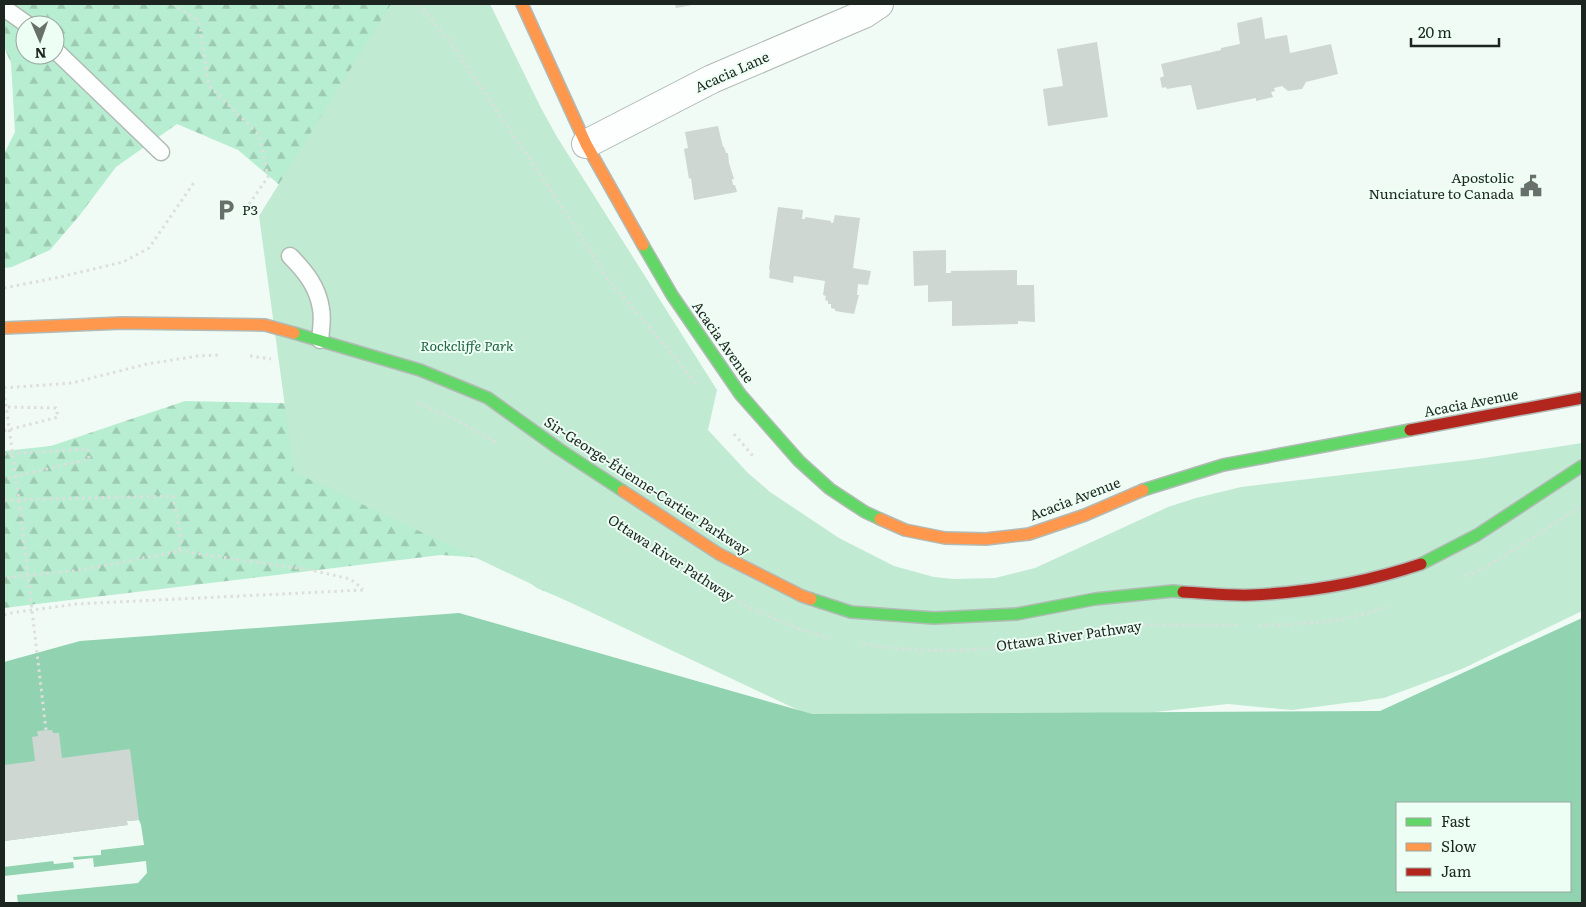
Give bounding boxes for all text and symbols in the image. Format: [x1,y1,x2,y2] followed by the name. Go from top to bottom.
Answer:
[15,15,65,65] north arrow
[1411,15,1498,47] scale bar
[1418,20,1452,43] text: 20 m
[34,44,47,64] text: N
[691,46,772,96] street label: Acacia Lane
[1369,167,1514,203] place label: Apostolic Nunciature to Canada
[1518,173,1544,199] public building icon: Apostolic Nunciature to Canada
[213,197,239,223] parking icon: P3
[242,199,258,219] place label: P3
[688,296,759,386] street label: Acacia Avenue
[420,335,514,355] park label: Rockcliffe Park
[1422,383,1520,421] street label: Acacia Avenue
[541,411,755,560] street label: Sir-George-Étienne-Cartier Parkway
[1026,472,1123,525] street label: Acacia Avenue
[605,509,739,606] street label: Ottawa River Pathway
[995,615,1144,655] street label: Ottawa River Pathway
[1396,802,1571,892] legend
[1441,809,1470,832] text: Fast
[1441,834,1476,857] text: Slow
[1441,859,1472,882] text: Jam

